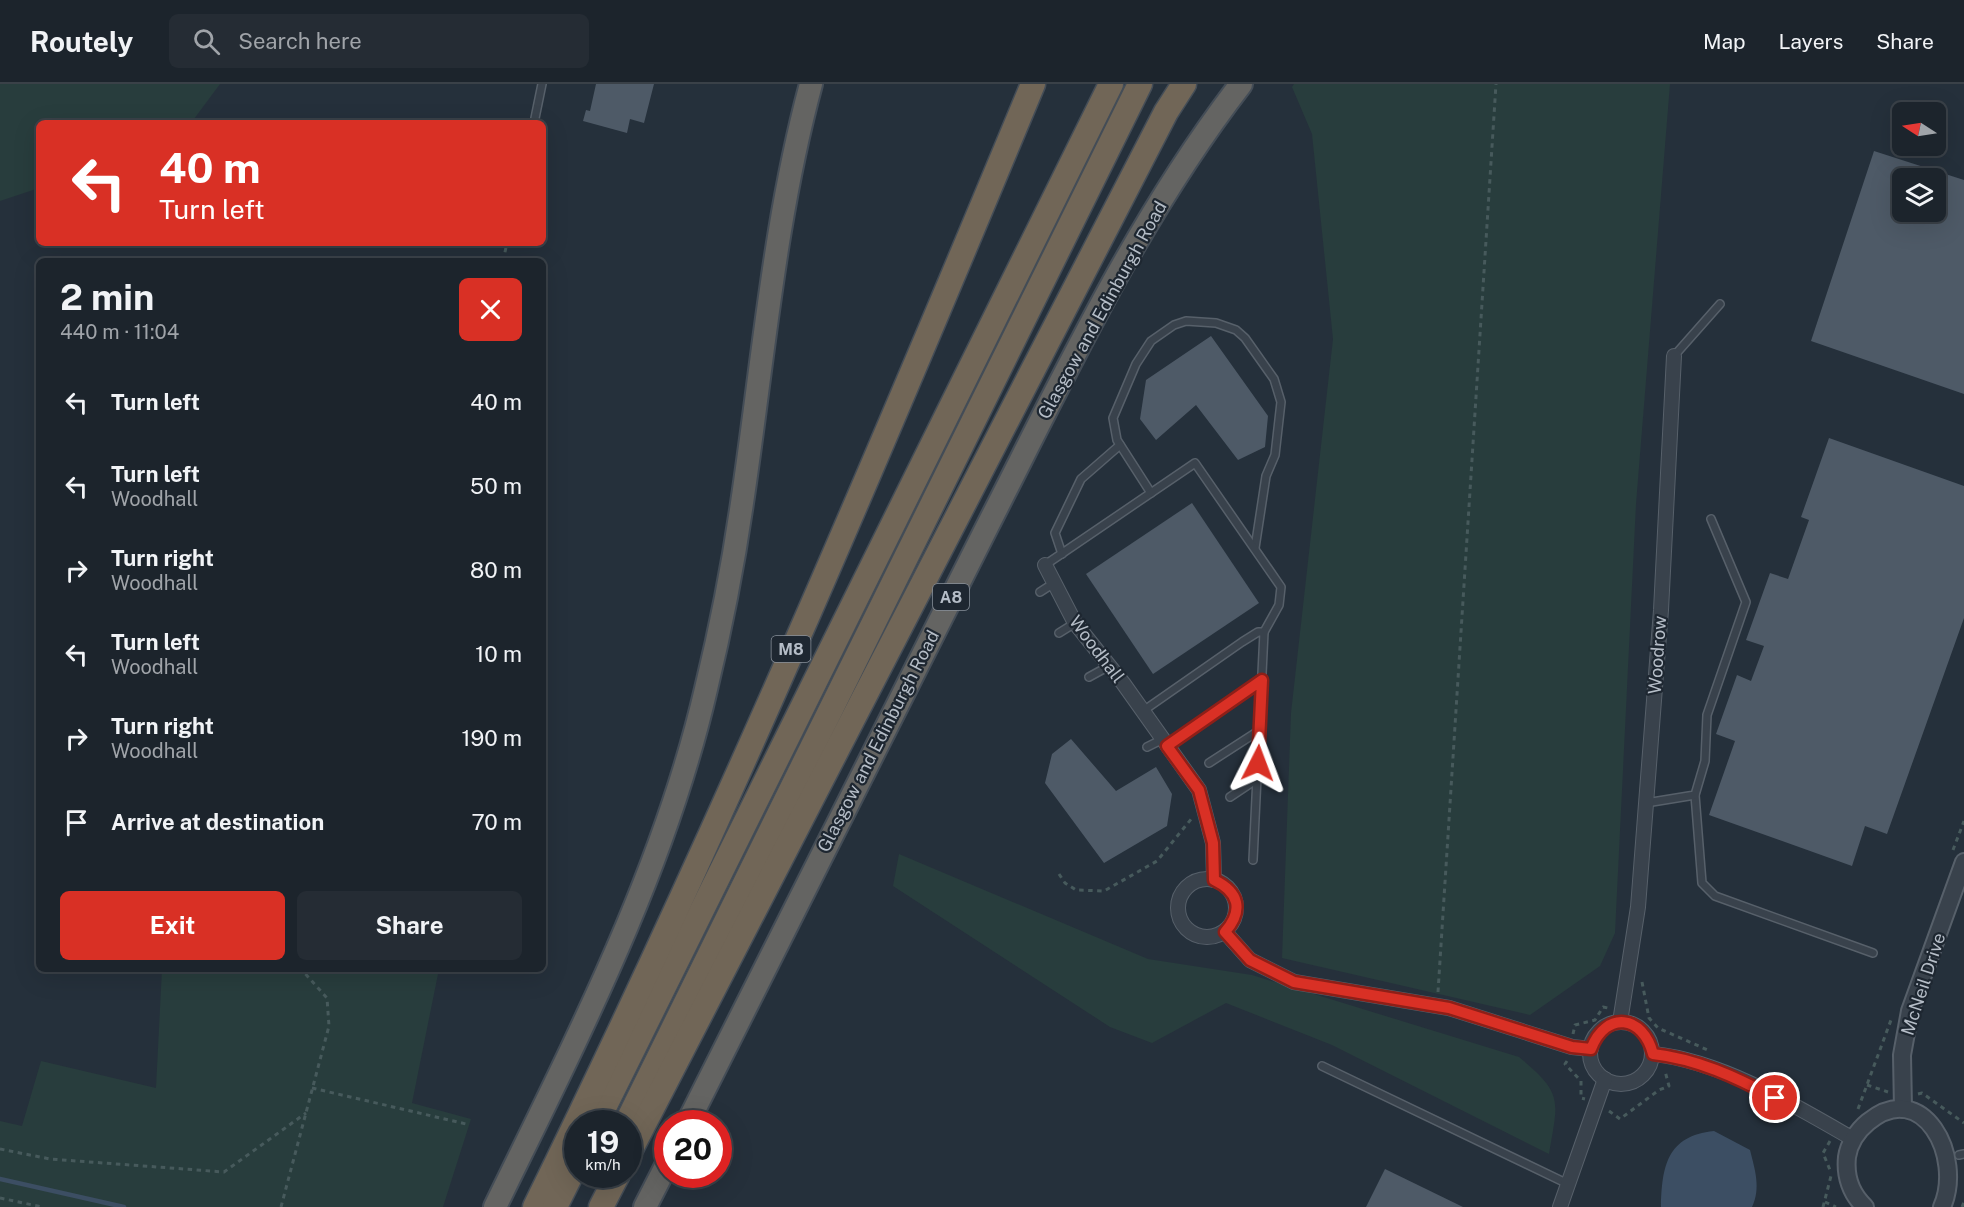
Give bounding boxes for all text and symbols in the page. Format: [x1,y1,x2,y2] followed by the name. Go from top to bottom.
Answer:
[169,14,589,68] search box
[30,25,133,58] text: Routely
[190,25,223,58] icon: search
[238,28,362,54] text: Search here
[1703,29,1746,54] text: Map
[1779,29,1843,54] text: Layers
[1876,29,1934,54] text: Share
[1892,102,1946,156] north arrow
[1892,102,1946,222] map controls
[159,143,261,192] text: 40 m
[60,144,138,222] icon: left
[1892,168,1946,222] button: layers
[159,193,265,225] text: Turn left
[1033,197,1171,423] street label: Glasgow and Edinburgh Road
[60,276,154,318] text: 2 min
[459,278,522,341] button: close
[60,320,179,344] text: 440 m · 11:04
[60,386,93,419] icon: left
[111,389,200,415] text: Turn left
[470,389,522,415] text: 40 m
[111,461,200,487] text: Turn left
[60,470,93,503] icon: left
[470,473,522,499] text: 50 m
[111,487,198,511] text: Woodhall
[111,545,214,571] text: Turn right
[60,554,93,587] icon: right
[470,557,522,583] text: 80 m
[111,571,198,595] text: Woodhall
[933,584,969,610] road number: A8
[1065,611,1129,687] street label: Woodhall
[1644,615,1670,695] street label: Woodrow
[813,627,943,855] street label: Glasgow and Edinburgh Road
[111,629,200,655] text: Turn left
[772,636,810,662] road number: M8
[60,638,93,671] icon: left
[475,641,522,667] text: 10 m
[111,655,198,679] text: Woodhall
[111,713,214,739] text: Turn right
[60,722,93,755] icon: right
[462,725,522,751] text: 190 m
[1226,731,1290,795] position arrow
[111,739,198,763] text: Woodhall
[60,806,93,839] icon: arrive
[111,809,324,835] text: Arrive at destination
[471,809,522,835] text: 70 m
[60,891,285,960] button: Exit
[297,891,522,960] button: Share
[1897,930,1949,1038] street label: McNeil Drive
[1749,1072,1800,1123] pin
[1758,1081,1791,1114] icon: arrive
[654,1110,732,1188] speed limit sign: 20
[587,1124,619,1160] text: 19
[585,1156,621,1173] text: km/h

